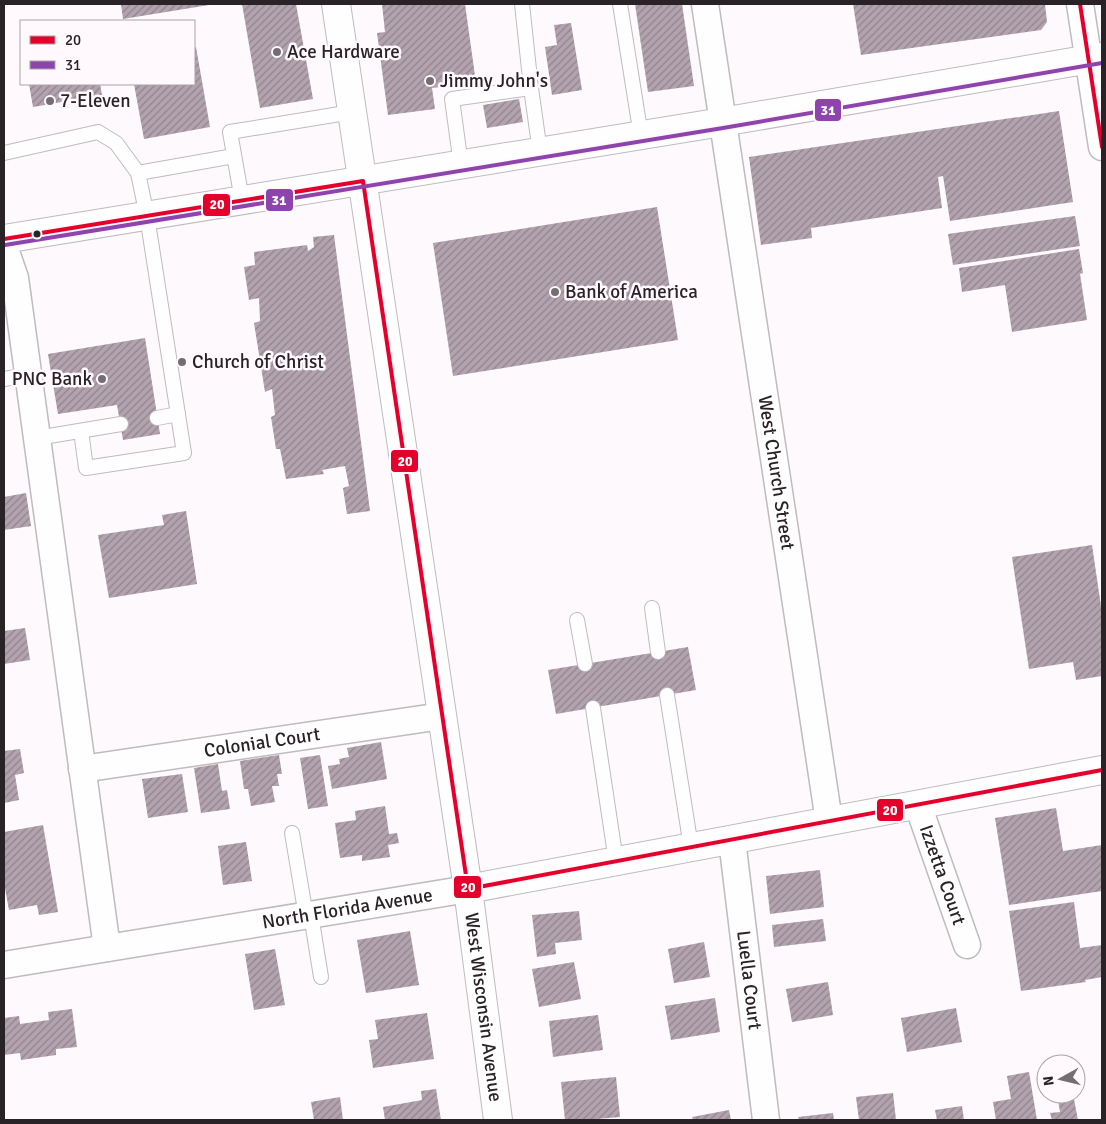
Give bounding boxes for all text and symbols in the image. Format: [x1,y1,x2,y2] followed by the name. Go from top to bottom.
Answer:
[20,20,195,85] legend
[65,31,81,49] text: 20
[287,40,400,64] place label: Ace Hardware
[271,46,283,58] marker: Ace Hardware
[65,56,81,74] text: 31
[440,69,548,93] place label: Jimmy John's
[424,75,436,87] marker: Jimmy John's
[60,89,131,113] place label: 7-Eleven
[44,95,56,107] marker: 7-Eleven
[814,98,842,122] line badge: 31
[820,102,836,119] text: 31
[265,188,294,212] line badge: 31
[271,192,287,209] text: 31
[202,193,231,217] line badge: 20
[209,196,225,213] text: 20
[32,229,42,239] unlabelled marker
[565,280,698,304] place label: Bank of America
[549,286,561,298] marker: Bank of America
[192,350,324,374] place label: Church of Christ
[176,356,188,368] marker: Church of Christ
[12,367,92,391] place label: PNC Bank
[96,373,108,385] marker: PNC Bank
[753,394,800,552] street label: West Church Street
[390,449,419,473] line badge: 20
[397,453,413,470] text: 20
[202,722,322,763] street label: Colonial Court
[876,798,904,822] line badge: 20
[882,802,898,819] text: 20
[914,822,971,929] street label: Izzetta Court
[453,875,482,899] line badge: 20
[460,879,476,896] text: 20
[260,883,434,935] street label: North Florida Avenue
[459,911,508,1103] street label: West Wisconsin Avenue
[731,929,767,1031] street label: Luella Court
[1036,1054,1086,1104] north arrow
[1040,1075,1058,1087] text: N

